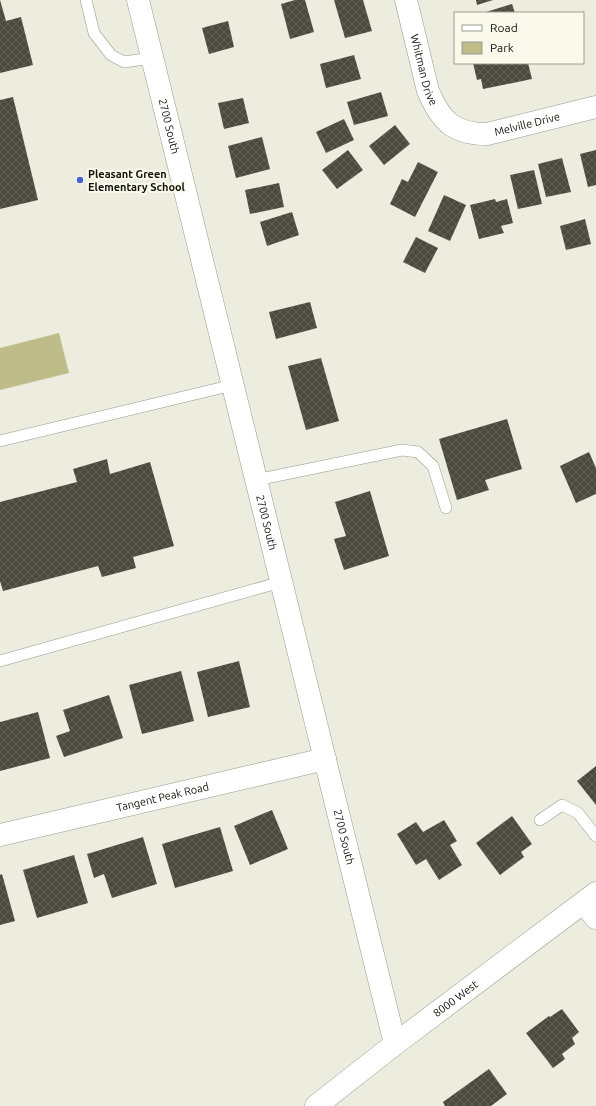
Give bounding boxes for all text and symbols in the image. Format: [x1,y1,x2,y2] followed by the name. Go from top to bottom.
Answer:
[454,12,584,64] legend
[490,21,518,34] text: Road
[408,33,440,107] street label: Whitman Drive
[490,41,514,54] text: Park
[156,97,182,155] street label: 2700 South
[493,110,561,138] street label: Melville Drive
[88,168,186,193] place label: Pleasant Green Elementary School
[75,175,85,185] marker: Pleasant Green Elementary School
[254,494,279,551] street label: 2700 South
[115,780,210,814] street label: Tangent Peak Road
[331,808,357,866] street label: 2700 South
[431,978,481,1019] street label: 8000 West

